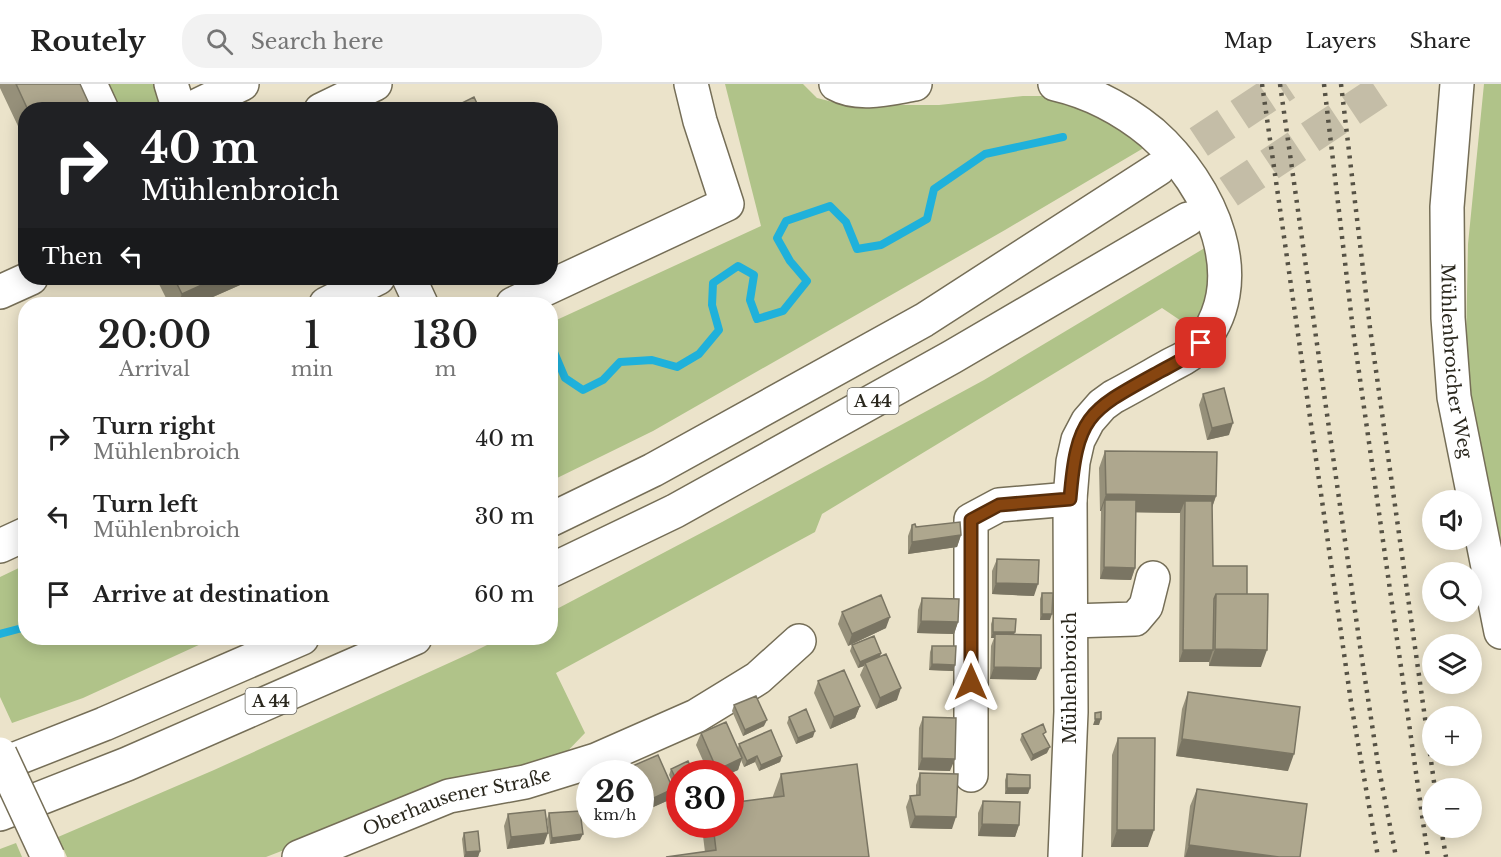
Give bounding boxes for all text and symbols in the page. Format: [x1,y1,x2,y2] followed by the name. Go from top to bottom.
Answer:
[182,14,602,68] search box
[30,24,146,59] text: Routely
[203,25,236,58] icon: search
[251,28,384,55] text: Search here
[1224,28,1273,54] text: Map
[1306,28,1377,54] text: Layers
[1410,28,1471,54] text: Share
[141,122,258,174] text: 40 m
[42,126,120,204] icon: right
[141,174,340,207] text: Mühlenbroich
[115,240,148,273] icon: left
[42,243,103,270] text: Then
[1437,263,1477,461] street label: Mühlenbroicher Weg
[98,313,211,358] text: 20:00
[304,313,320,358] text: 1
[413,313,478,358] text: 130
[1175,317,1226,368] pin
[1184,326,1217,359] icon: arrive
[119,357,190,381] text: Arrival
[291,357,333,381] text: min
[435,357,456,381] text: m
[848,388,898,414] road number: A 44
[93,413,215,440] text: Turn right
[42,422,75,455] icon: right
[476,425,534,452] text: 40 m
[93,440,240,464] text: Mühlenbroich
[1422,490,1482,838] map controls
[1422,490,1482,550] button: sound
[93,491,198,518] text: Turn left
[42,500,75,533] icon: left
[475,503,534,530] text: 30 m
[93,518,240,542] text: Mühlenbroich
[1422,562,1482,622] button: search
[42,578,75,611] icon: arrive
[93,581,330,608] text: Arrive at destination
[474,581,534,608] text: 60 m
[1059,612,1081,744] street label: Mühlenbroich
[1422,634,1482,694] button: layers
[939,650,1003,714] position arrow
[246,688,296,714] road number: A 44
[1422,706,1482,766] button: +
[666,760,744,838] speed limit sign: 30
[360,764,554,841] street label: Oberhausener Straße
[595,773,635,810] text: 26
[1422,778,1482,838] button: −
[594,805,636,824] text: km/h

